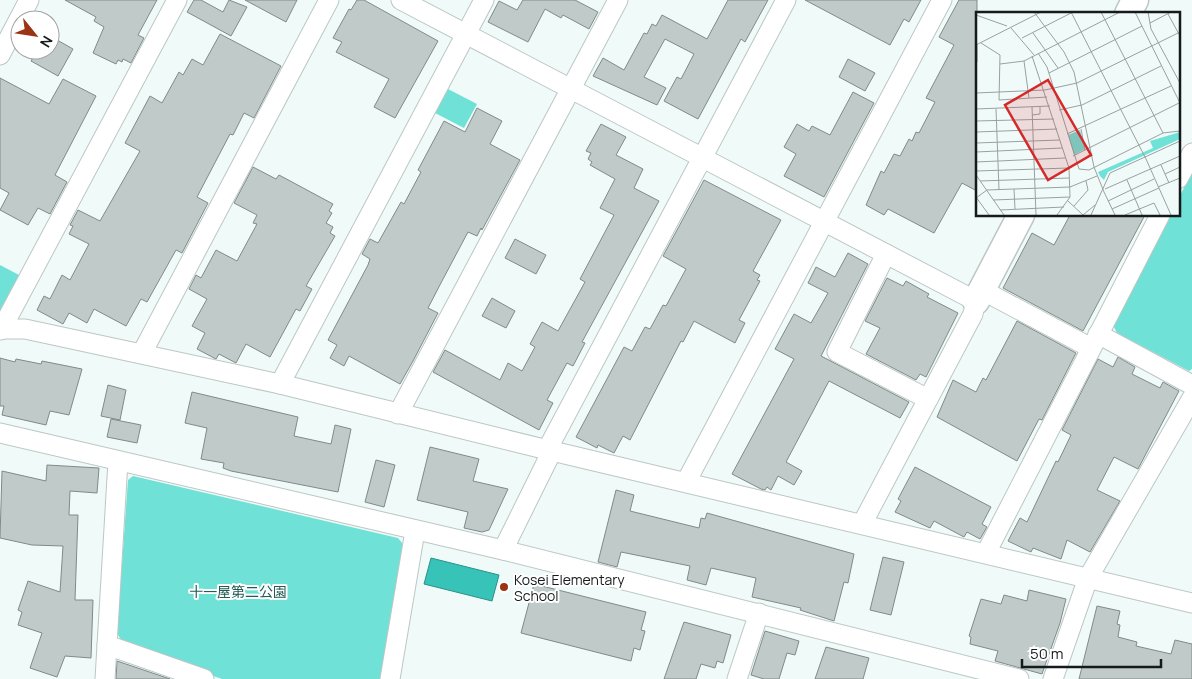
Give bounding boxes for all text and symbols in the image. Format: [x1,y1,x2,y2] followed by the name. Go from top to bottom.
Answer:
[10,10,60,60] north arrow
[976,12,1180,216] inset map
[36,33,57,51] text: N
[514,570,625,605] place label: Kosei Elementary School
[498,581,510,593] marker: Kosei Elementary School
[189,582,287,601] park label: 十一屋第二公園
[1022,636,1161,668] scale bar
[1030,643,1064,664] text: 50 m

